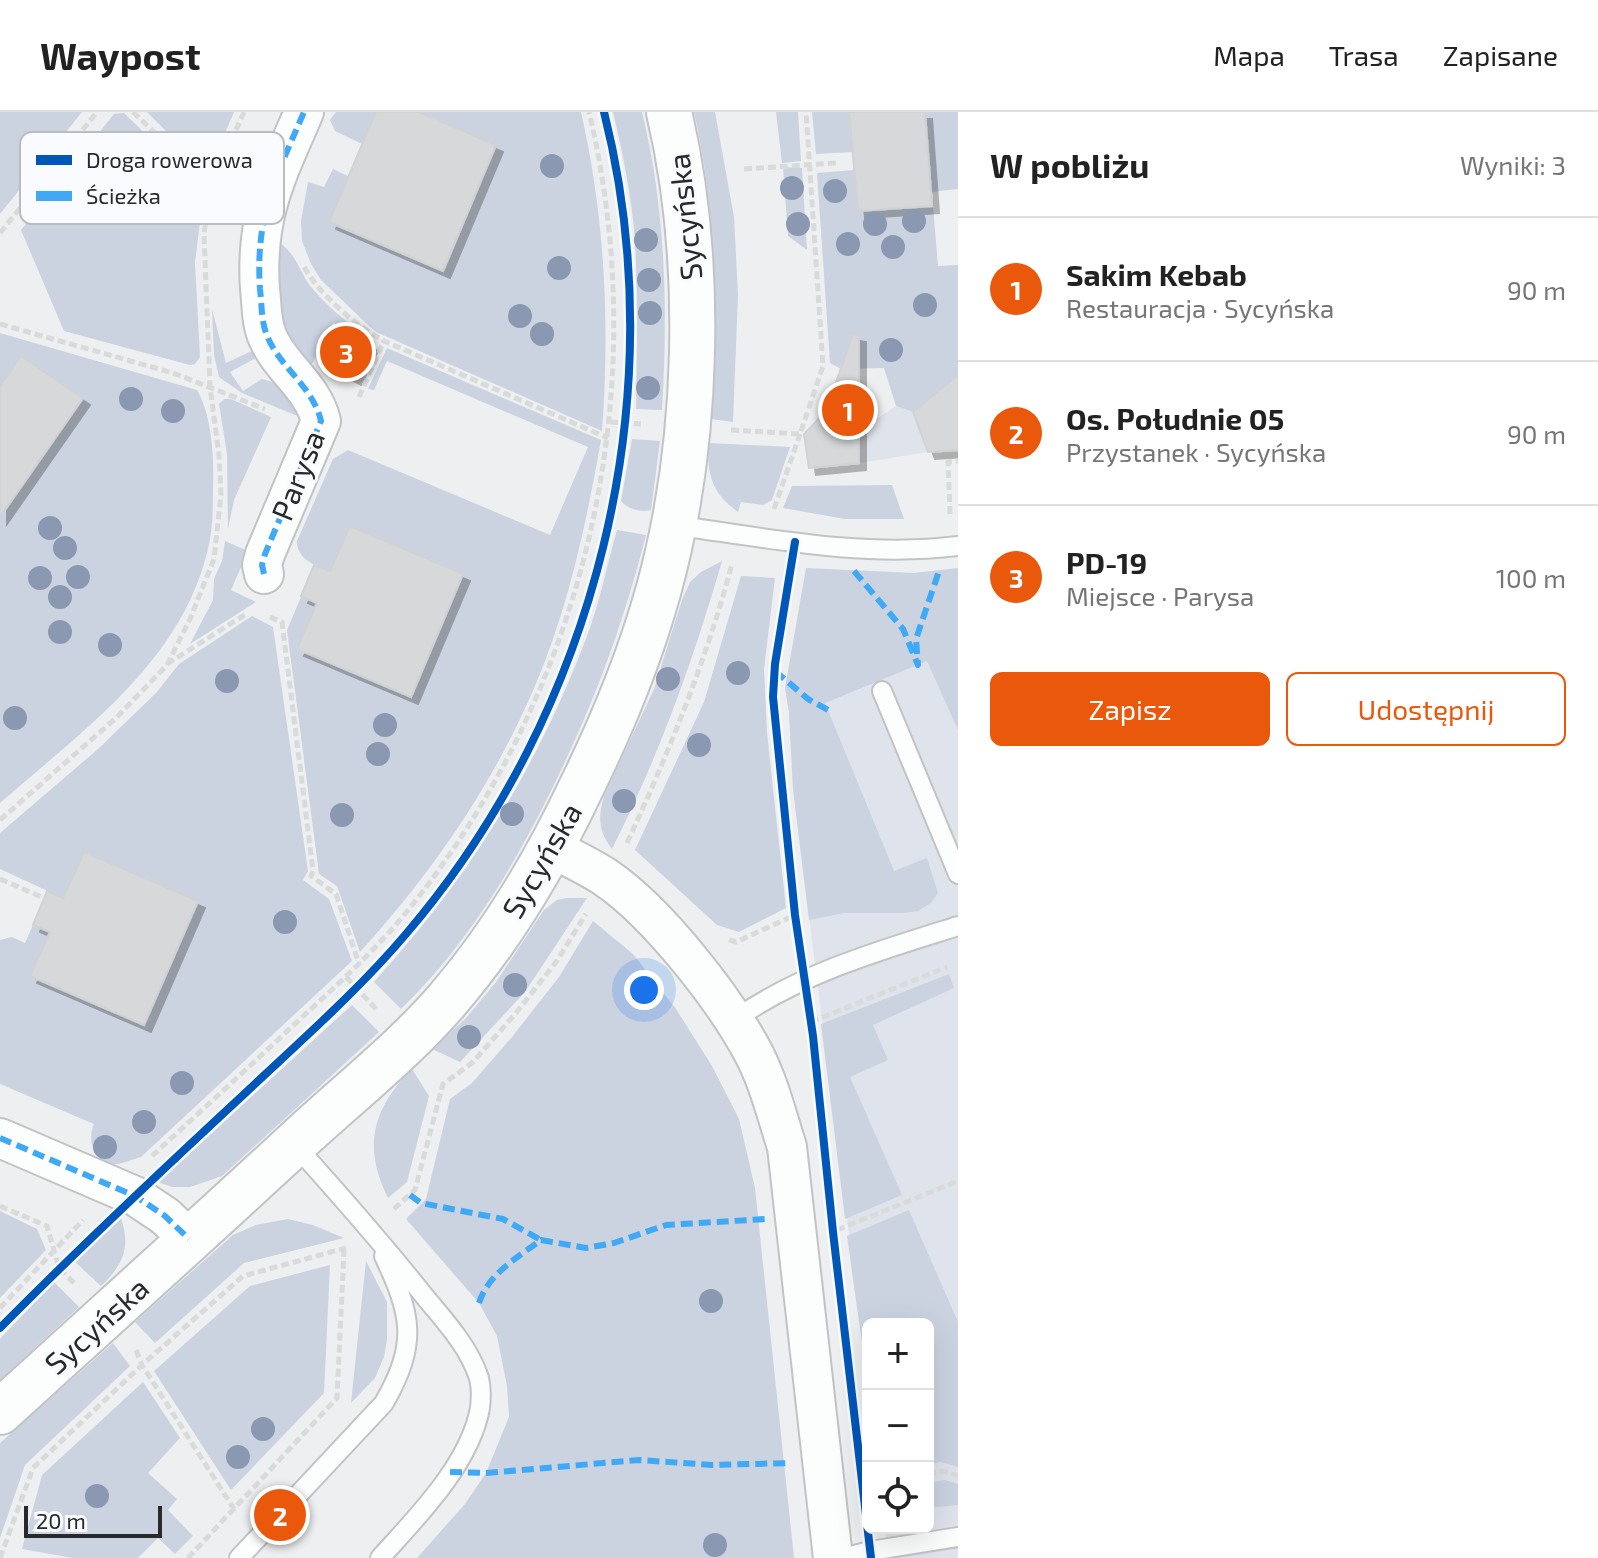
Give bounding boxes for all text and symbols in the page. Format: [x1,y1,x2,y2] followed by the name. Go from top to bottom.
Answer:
[40,32,201,78] text: Waypost
[1213,38,1285,72] text: Mapa
[1329,38,1399,72] text: Trasa
[1443,38,1558,72] text: Zapisane
[20,132,284,224] legend
[990,144,1150,185] text: W pobliżu
[86,146,253,172] text: Droga rowerowa
[1460,149,1566,180] text: Wyniki: 3
[659,152,709,282] street label: Sycyńska
[86,182,161,208] text: Ścieżka
[1066,256,1247,292] text: Sakim Kebab
[1010,274,1022,305] text: 1
[1507,274,1566,305] text: 90 m
[1066,292,1334,323] text: Restauracja · Sycyńska
[320,322,372,382] pin: 3
[822,380,874,440] pin: 1
[1066,400,1284,436] text: Os. Południe 05
[1008,418,1024,449] text: 2
[1507,418,1566,449] text: 90 m
[263,425,331,525] street label: Parysa
[1066,436,1326,467] text: Przystanek · Sycyńska
[1066,544,1147,580] text: PD-19
[1009,562,1023,593] text: 3
[1496,562,1566,593] text: 100 m
[1066,580,1254,611] text: Miejsce · Parysa
[990,672,1270,746] button: Zapisz
[1286,672,1566,746] button: Udostępnij
[494,796,588,924] street label: Sycyńska
[624,970,664,1010] your location
[37,1269,155,1381] street label: Sycyńska
[862,1318,934,1534] map controls
[862,1318,934,1390] button: +
[862,1390,934,1462] button: −
[862,1462,934,1534] button: locate
[254,1485,306,1545] pin: 2
[24,1502,162,1538] scale bar
[36,1507,86,1533] text: 20 m

